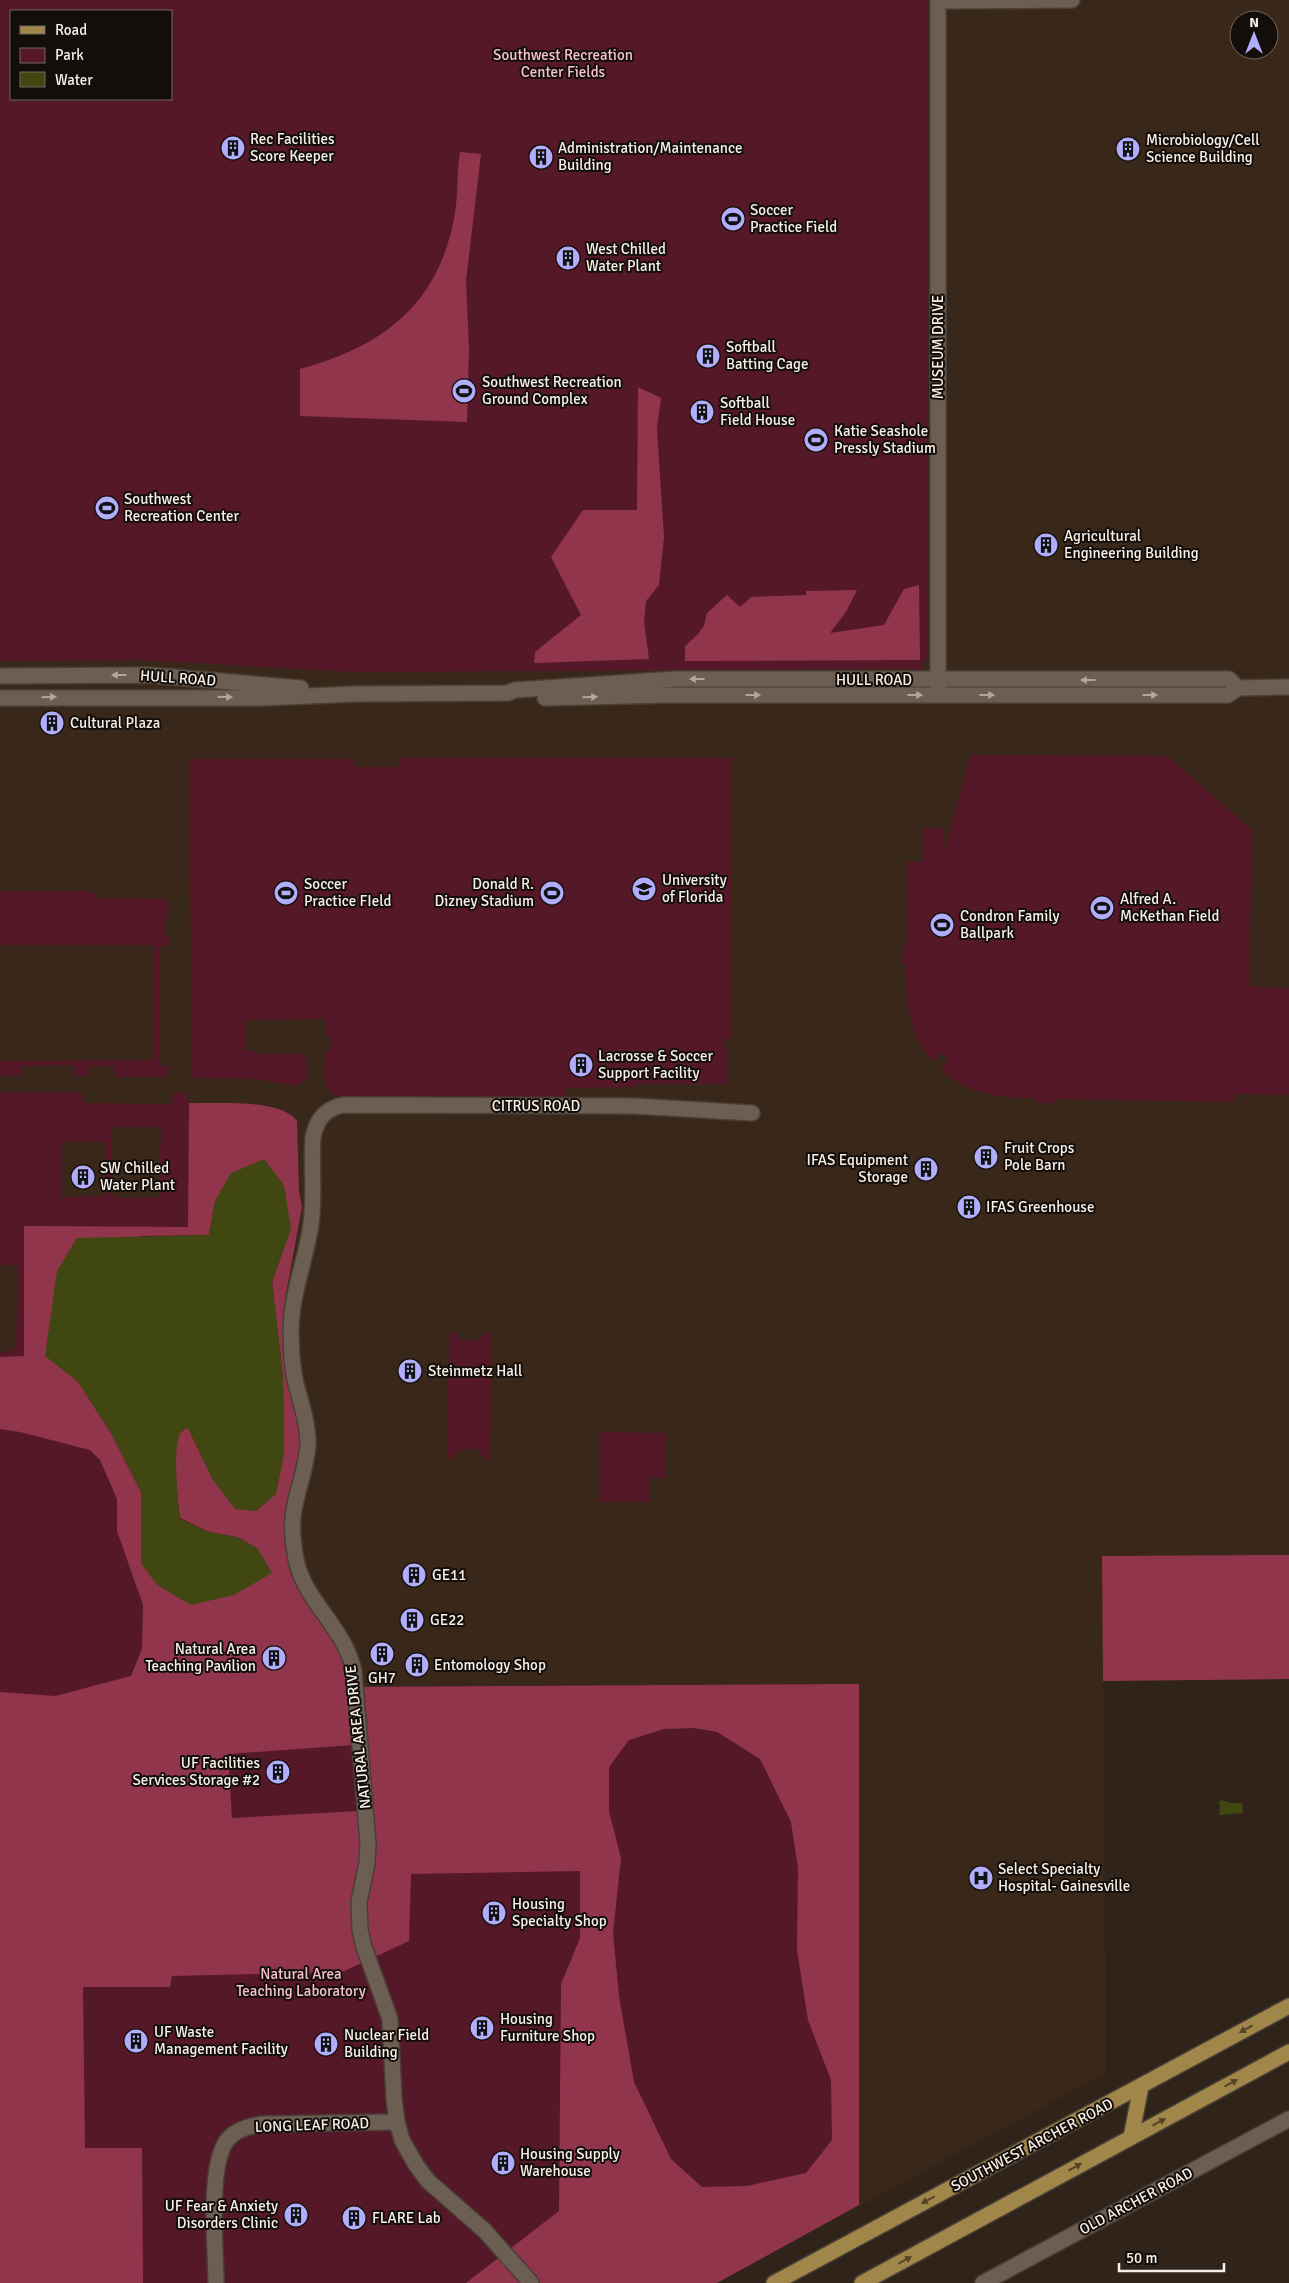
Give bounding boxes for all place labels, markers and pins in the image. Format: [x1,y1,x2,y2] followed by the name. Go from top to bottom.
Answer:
[250,130,335,165] place label: Rec Facilities Score Keeper
[1146,131,1260,166] place label: Microbiology/Cell Science Building
[220,135,246,161] building icon: Rec Facilities Score Keeper
[1115,136,1141,162] building icon: Microbiology/Cell Science Building
[558,139,743,174] place label: Administration/Maintenance Building
[528,144,554,170] building icon: Administration/Maintenance Building
[750,201,837,236] place label: Soccer Practice Field
[720,206,746,232] sports icon: Soccer Practice Field
[586,240,666,275] place label: West Chilled Water Plant
[555,245,581,271] building icon: West Chilled Water Plant
[726,338,809,373] place label: Softball Batting Cage
[695,343,721,369] building icon: Softball Batting Cage
[482,373,622,408] place label: Southwest Recreation Ground Complex
[451,378,477,404] sports icon: Southwest Recreation Ground Complex
[720,394,795,429] place label: Softball Field House
[689,399,715,425] building icon: Softball Field House
[834,422,936,457] place label: Katie Seashole Pressly Stadium
[803,427,829,453] sports icon: Katie Seashole Pressly Stadium
[124,490,240,525] place label: Southwest Recreation Center
[94,495,120,521] sports icon: Southwest Recreation Center
[1064,527,1199,562] place label: Agricultural Engineering Building
[1033,532,1059,558] building icon: Agricultural Engineering Building
[39,710,65,736] building icon: Cultural Plaza
[70,714,160,732] place label: Cultural Plaza
[662,871,727,906] place label: University of Florida
[304,875,392,910] place label: Soccer Practice FIeld
[434,875,534,910] place label: Donald R. Dizney Stadium
[631,876,657,902] school or university icon: University of Florida
[273,880,299,906] sports icon: Soccer Practice FIeld
[539,880,565,906] sports icon: Donald R. Dizney Stadium
[1120,890,1220,925] place label: Alfred A. McKethan Field
[1089,895,1115,921] sports icon: Alfred A. McKethan Field
[960,907,1060,942] place label: Condron Family Ballpark
[929,912,955,938] sports icon: Condron Family Ballpark
[598,1047,714,1082] place label: Lacrosse & Soccer Support Facility
[568,1052,594,1078] building icon: Lacrosse & Soccer Support Facility
[1004,1139,1075,1174] place label: Fruit Crops Pole Barn
[973,1144,999,1170] building icon: Fruit Crops Pole Barn
[807,1151,908,1186] place label: IFAS Equipment Storage
[913,1156,939,1182] building icon: IFAS Equipment Storage
[100,1159,175,1194] place label: SW Chilled Water Plant
[70,1164,96,1190] building icon: SW Chilled Water Plant
[956,1194,982,1220] building icon: IFAS Greenhouse
[986,1198,1094,1216] place label: IFAS Greenhouse
[397,1358,423,1384] building icon: Steinmetz Hall
[428,1362,523,1380] place label: Steinmetz Hall
[401,1562,427,1588] building icon: GE11
[432,1566,466,1584] place label: GE11
[399,1607,425,1633] building icon: GE22
[430,1611,464,1629] place label: GE22
[145,1640,256,1675] place label: Natural Area Teaching Pavilion
[369,1641,395,1667] building icon: GH7
[261,1645,287,1671] building icon: Natural Area Teaching Pavilion
[404,1652,430,1678] building icon: Entomology Shop
[434,1656,546,1674] place label: Entomology Shop
[368,1669,396,1687] place label: GH7
[132,1754,260,1789] place label: UF Facilities Services Storage #2
[265,1759,291,1785] building icon: UF Facilities Services Storage #2
[998,1860,1130,1895] place label: Select Specialty Hospital- Gainesville
[968,1865,994,1891] hospital icon: Select Specialty Hospital- Gainesville
[512,1895,607,1930] place label: Housing Specialty Shop
[481,1900,507,1926] building icon: Housing Specialty Shop
[500,2010,595,2045] place label: Housing Furniture Shop
[469,2015,495,2041] building icon: Housing Furniture Shop
[154,2023,288,2058] place label: UF Waste Management Facility
[344,2026,429,2061] place label: Nuclear Field Building
[123,2028,149,2054] building icon: UF Waste Management Facility
[313,2031,339,2057] building icon: Nuclear Field Building
[520,2145,620,2180] place label: Housing Supply Warehouse
[490,2150,516,2176] building icon: Housing Supply Warehouse
[165,2197,278,2232] place label: UF Fear & Anxiety Disorders Clinic
[283,2202,309,2228] building icon: UF Fear & Anxiety Disorders Clinic
[341,2205,367,2231] building icon: FLARE Lab
[372,2209,441,2227] place label: FLARE Lab

